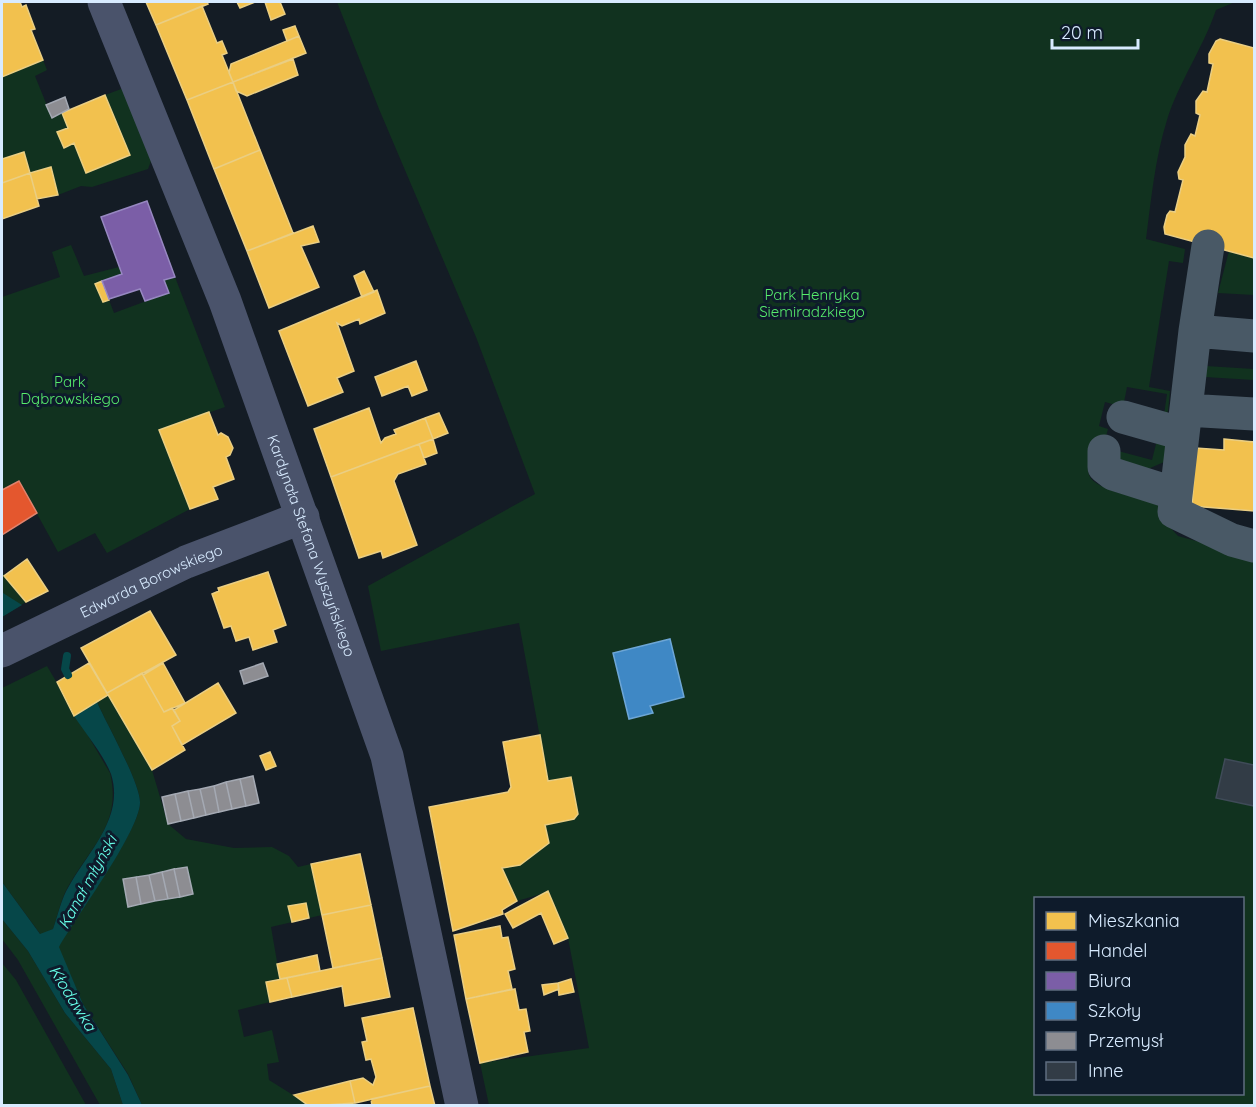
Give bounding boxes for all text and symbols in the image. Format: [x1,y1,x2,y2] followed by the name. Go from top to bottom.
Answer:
[1052,12,1138,50] scale bar
[1061,21,1103,44] text: 20 m
[759,285,865,321] park label: Park Henryka Siemiradzkiego
[20,372,120,408] park label: Park Dąbrowskiego
[264,432,360,659] street label: Kardynała Stefana Wyszyńskiego
[77,539,225,621] street label: Edwarda Borowskiego
[53,830,122,932] water label: Kanał młyński
[1034,897,1244,1095] legend
[1088,909,1180,932] text: Mieszkania
[1088,939,1148,962] text: Handel
[45,961,102,1036] water label: Kłodawka
[1088,969,1131,992] text: Biura
[1088,999,1141,1022] text: Szkoły
[1088,1029,1164,1052] text: Przemysł
[1088,1059,1123,1082] text: Inne

